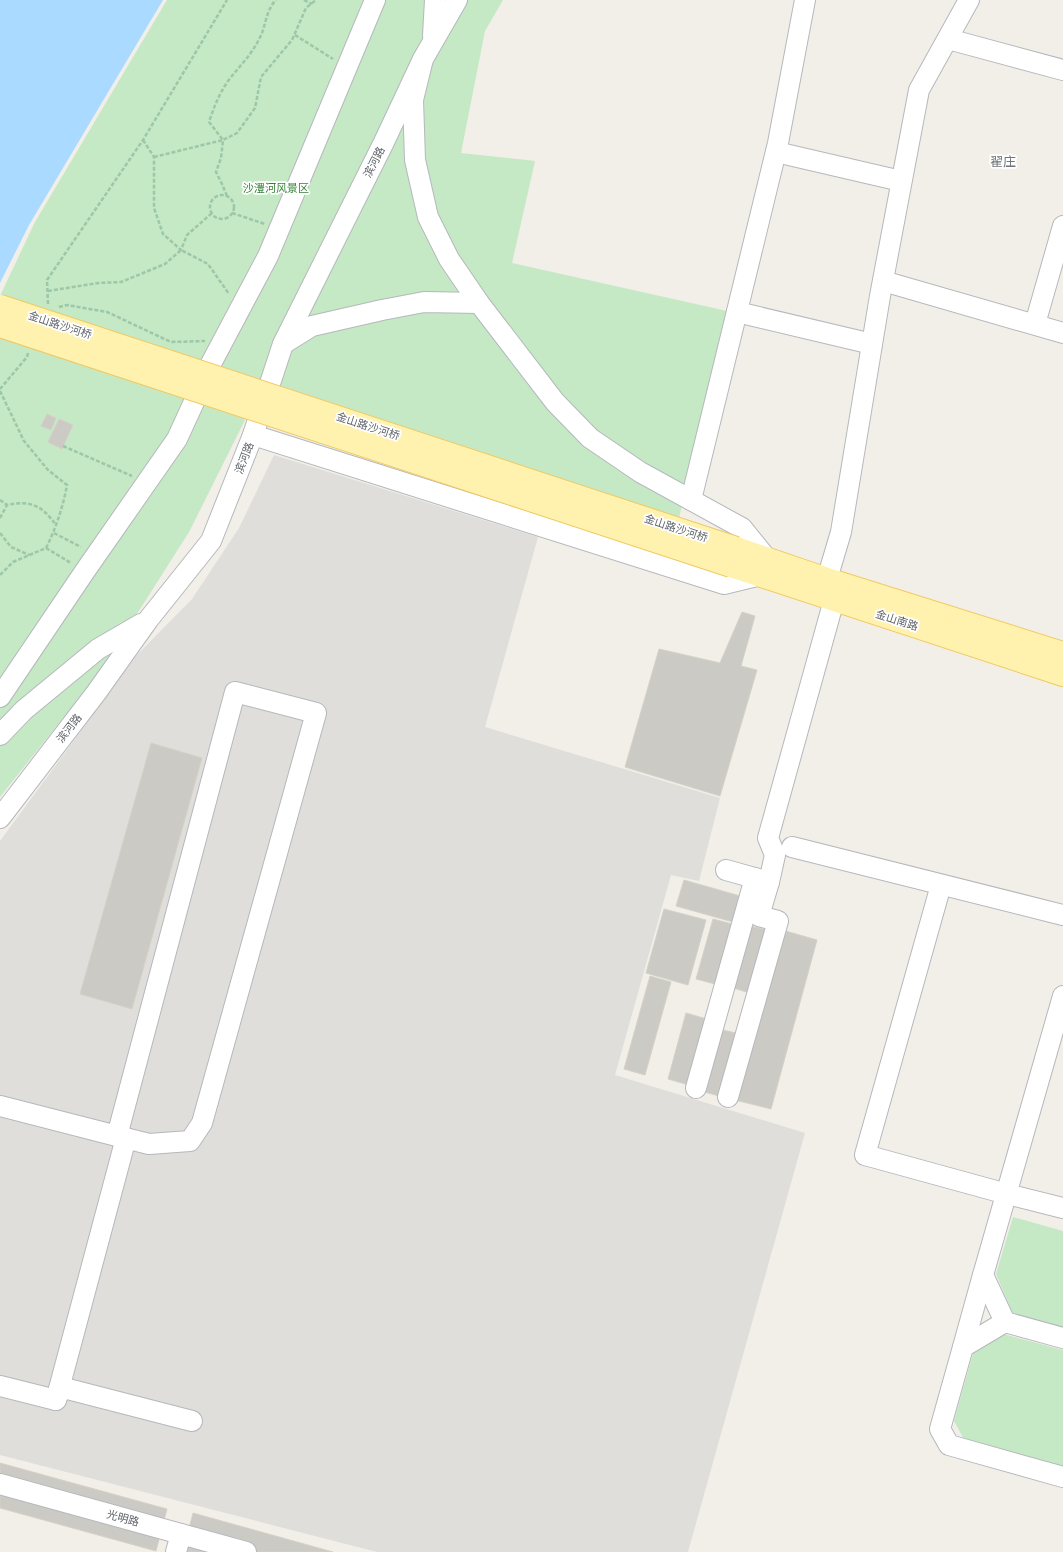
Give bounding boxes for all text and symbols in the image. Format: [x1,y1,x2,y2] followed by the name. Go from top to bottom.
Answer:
[360,144,388,180] street label: 滨河路
[990,153,1016,170] district label: 翟庄
[243,181,309,195] park label: 沙澧河风景区
[26,308,94,342] street label: 金山路沙河桥
[334,409,402,443] street label: 金山路沙河桥
[232,440,256,476] street label: 滨河路
[642,511,710,545] street label: 金山路沙河桥
[874,607,920,633] street label: 金山南路
[53,711,85,745] street label: 滨河路
[105,1507,141,1529] street label: 光明路

